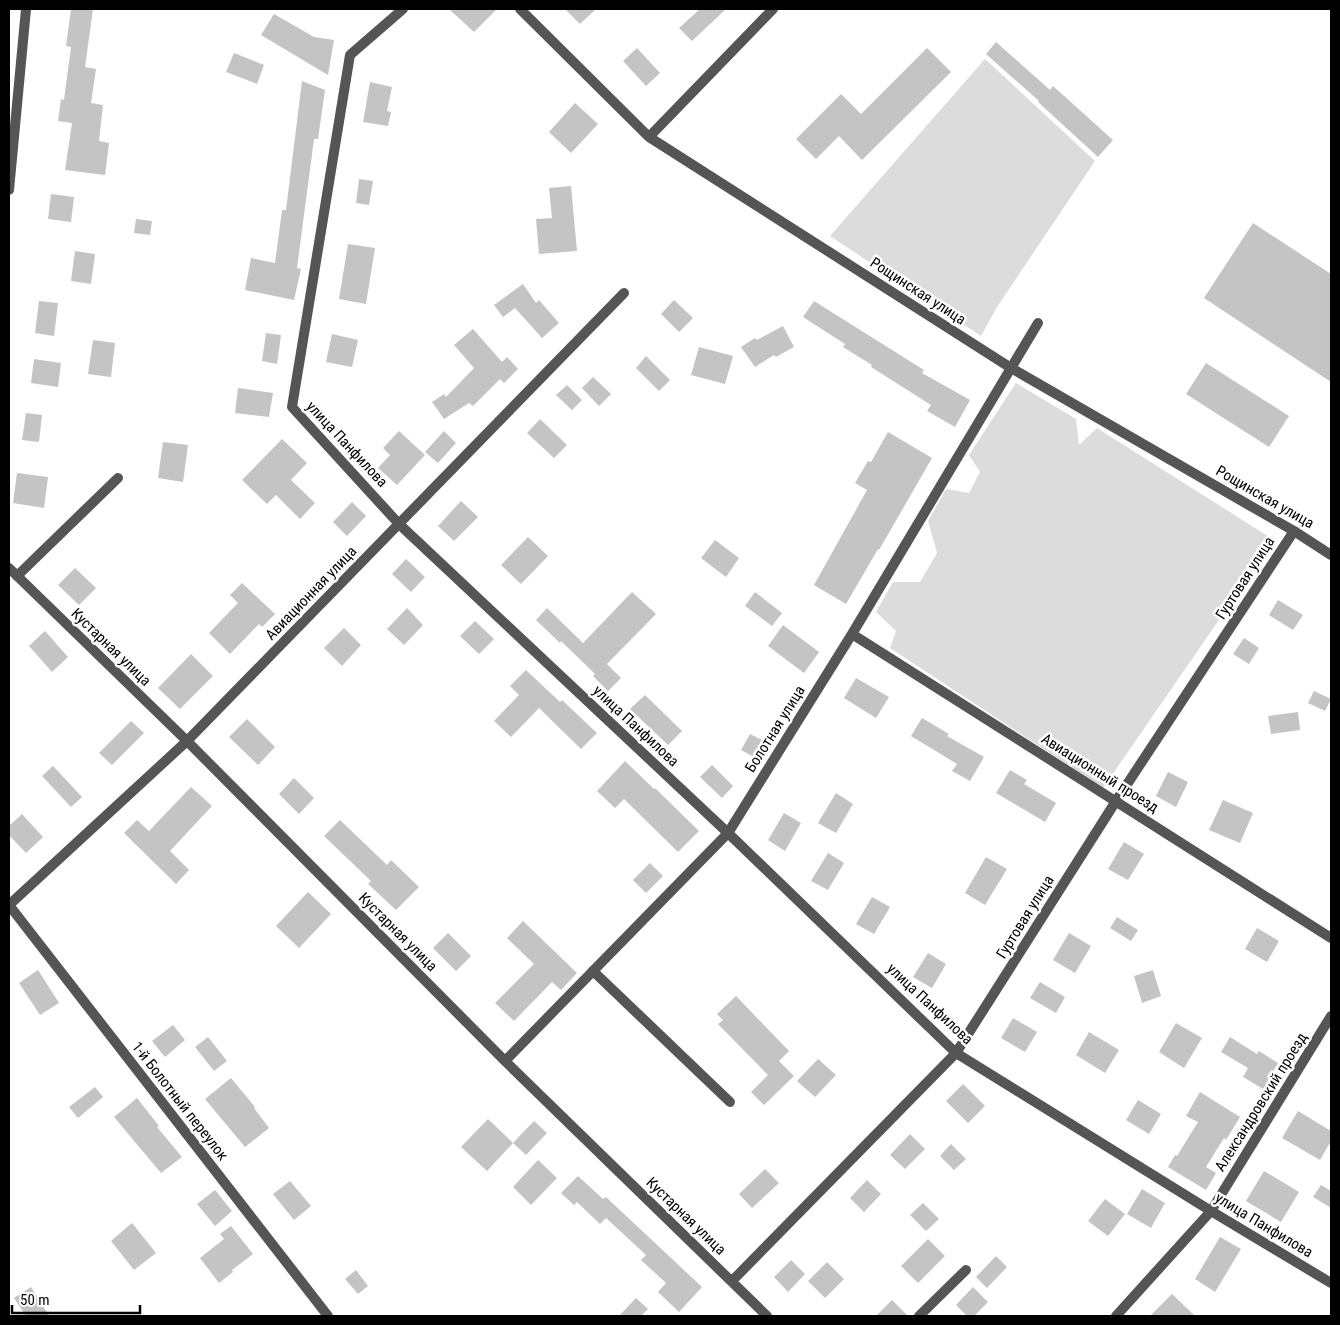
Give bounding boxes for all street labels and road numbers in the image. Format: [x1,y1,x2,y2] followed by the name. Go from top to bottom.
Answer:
[867,253,969,329] street label: Рощинская улица
[303,397,391,491] street label: улица Панфилова
[1213,462,1317,532] street label: Рощинская улица
[1212,533,1278,623] street label: Гуртовая улица
[262,542,360,644] street label: Авиационная улица
[67,604,155,690] street label: Кустарная улица
[589,682,683,770] street label: улица Панфилова
[741,682,809,776] street label: Болотная улица
[1038,730,1162,816] street label: Авиационный проезд
[992,872,1058,962] street label: Гуртовая улица
[355,889,441,975] street label: Кустарная улица
[883,960,977,1048] street label: улица Панфилова
[1211,1029,1311,1175] street label: Александровский проезд
[128,1038,232,1164] street label: 1-й Болотный переулок
[642,1173,730,1259] street label: Кустарная улица
[1212,1189,1316,1261] street label: улица Панфилова

